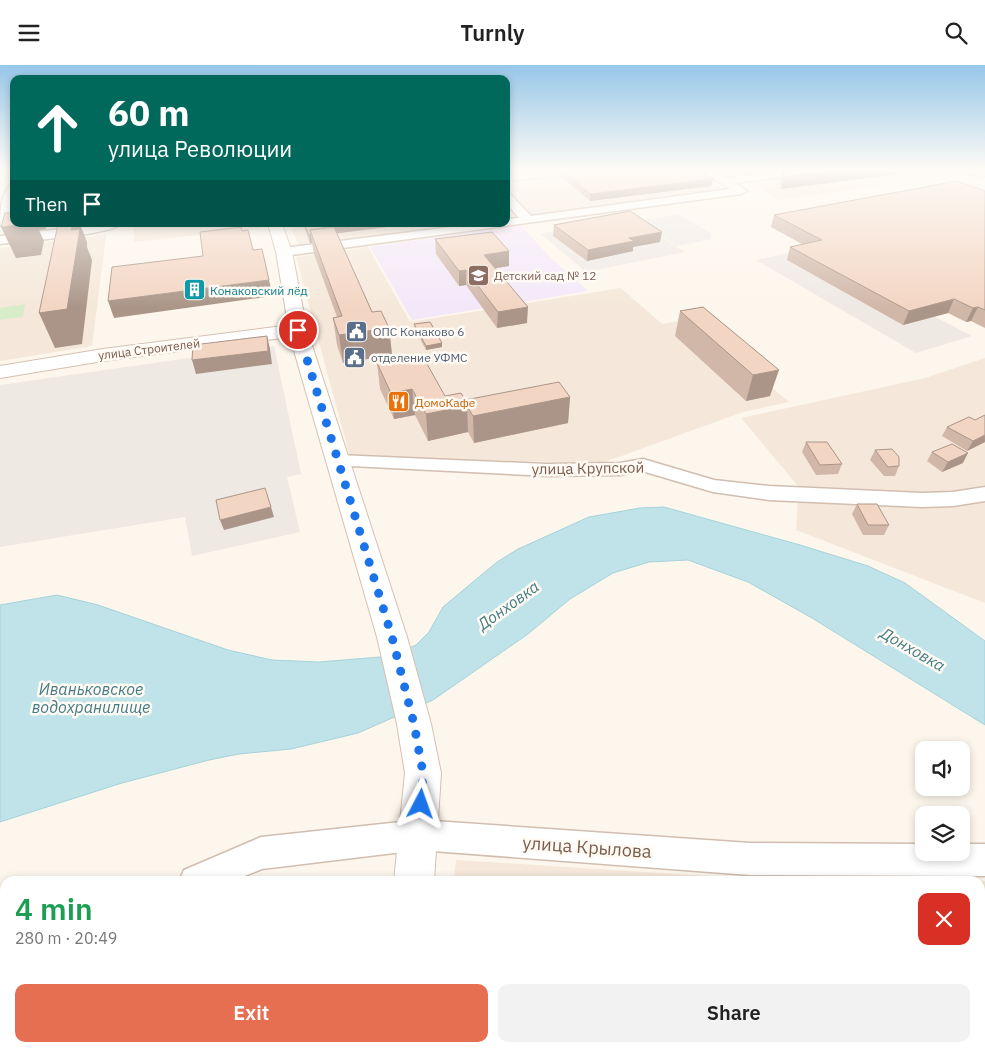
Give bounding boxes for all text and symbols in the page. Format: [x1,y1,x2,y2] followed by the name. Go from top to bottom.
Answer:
[460,18,525,47] text: Turnly
[15,19,43,47] icon: menu
[942,19,970,47] icon: search
[108,90,190,136] text: 60 m
[25,95,90,160] icon: ahead
[108,134,292,163] text: улица Революции
[78,190,106,218] icon: arrive
[25,192,68,216] text: Then
[466,263,490,287] school or university icon: Детский сад № 12
[494,268,596,283] place label: Детский сад № 12
[182,278,206,302] building icon: Конаковский лёд
[210,283,308,298] place label: Конаковский лёд
[277,309,319,351] pin
[284,316,312,344] icon: arrive
[345,319,369,343] public building icon: ОПС Конаково 6
[373,324,465,339] place label: ОПС Конаково 6
[97,335,201,363] street label: улица Строителей
[343,345,367,369] public building icon: отделение УФМС
[371,350,468,365] place label: отделение УФМС
[387,390,411,414] restaurant icon: ДомоКафе
[415,395,476,410] place label: ДомоКафе
[532,458,644,478] street label: улица Крупской
[472,576,543,635] water label: Донховка
[875,622,949,675] water label: Донховка
[32,679,150,717] water label: Иваньковское водохранилище
[915,741,970,861] map controls
[915,741,970,796] button: sound
[394,777,446,829] position arrow
[915,806,970,861] button: layers
[522,831,653,863] street label: улица Крылова
[15,889,93,928] text: 4 min
[918,893,970,945] button: close
[15,928,117,948] text: 280 m · 20:49
[15,984,488,1042] button: Exit
[498,984,970,1042] button: Share

